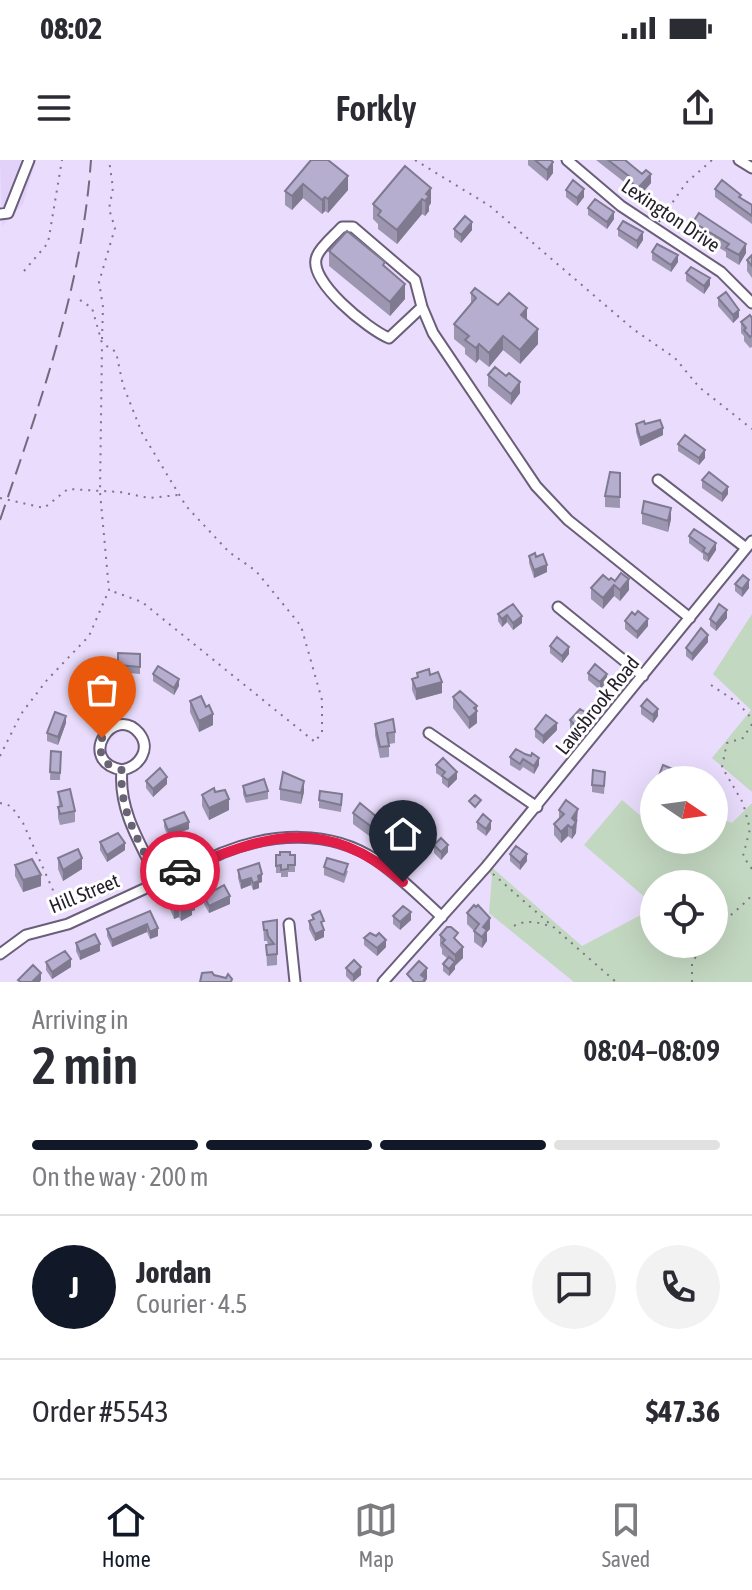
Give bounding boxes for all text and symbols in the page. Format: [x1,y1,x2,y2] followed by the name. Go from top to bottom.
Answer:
[40,11,102,45] text: 08:02
[32,86,76,130] icon: menu
[676,86,720,130] icon: share
[335,87,417,129] text: Forkly
[617,174,725,256] street label: Lexington Drive
[550,651,644,759] street label: Lawsbrook Road
[68,656,136,738] pin
[80,668,124,712] icon: bag
[640,766,728,854] north arrow
[640,766,728,958] map controls
[369,800,437,882] pin
[381,812,425,856] icon: home
[140,831,220,911] courier
[158,849,202,893] icon: car
[46,868,123,917] street label: Hill Street
[640,870,728,958] button: locate
[32,1005,129,1035] text: Arriving in
[583,1033,720,1067] text: 08:04–08:09
[32,1035,138,1095] text: 2 min
[32,1162,209,1192] text: On the way · 200 m
[532,1245,616,1329] button: chat
[636,1245,720,1329] button: phone
[136,1255,211,1289] text: Jordan
[69,1270,79,1304] text: J
[136,1289,247,1319] text: Courier · 4.5
[32,1394,169,1428] text: Order #5543
[646,1394,720,1428] text: $47.36
[102,1498,151,1572] tab: Home
[354,1498,398,1572] tab: Map
[602,1498,650,1572] tab: Saved

